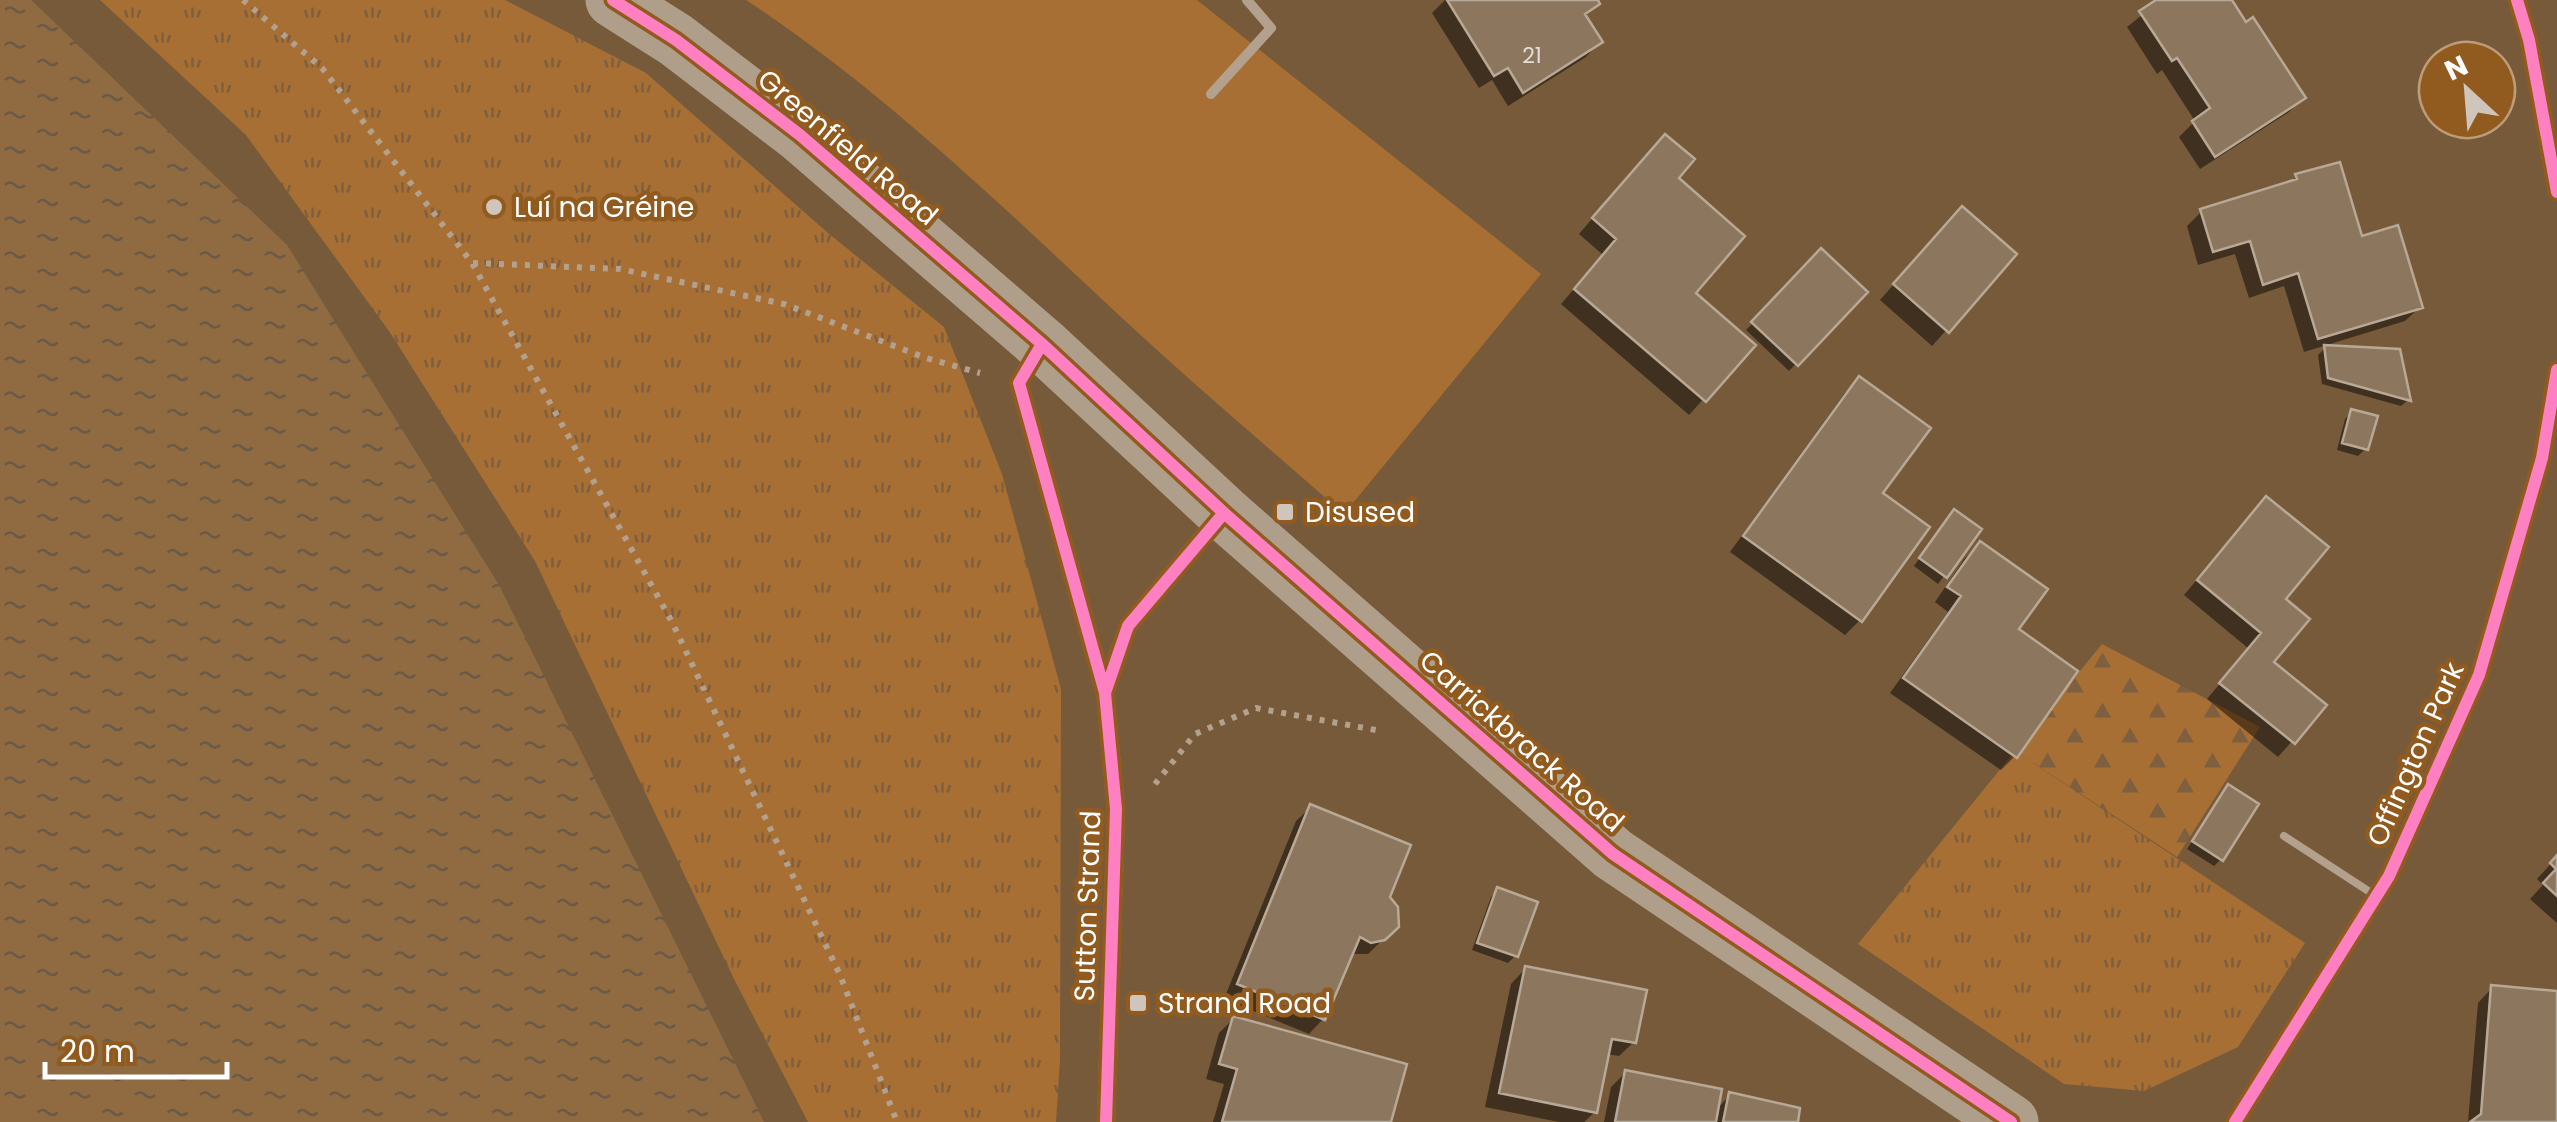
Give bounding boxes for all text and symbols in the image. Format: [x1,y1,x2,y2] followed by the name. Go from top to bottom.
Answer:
[1522,40,1542,71] house number: 21
[2417,40,2517,140] north arrow
[2438,46,2474,90] text: N
[749,60,946,234] street label: Greenfield Road
[514,188,694,227] place label: Luí na Gréine
[483,196,505,218] marker: Luí na Gréine
[1305,493,1415,532] place label: Disused
[1274,501,1296,523] marker: Disused
[1411,641,1632,841] street label: Carrickbrack Road
[2357,655,2474,852] street label: Offington Park
[1065,810,1110,1002] street label: Sutton Strand
[1158,984,1331,1023] place label: Strand Road
[1127,992,1149,1014] marker: Strand Road
[45,1017,228,1079] scale bar
[60,1030,135,1073] text: 20 m

